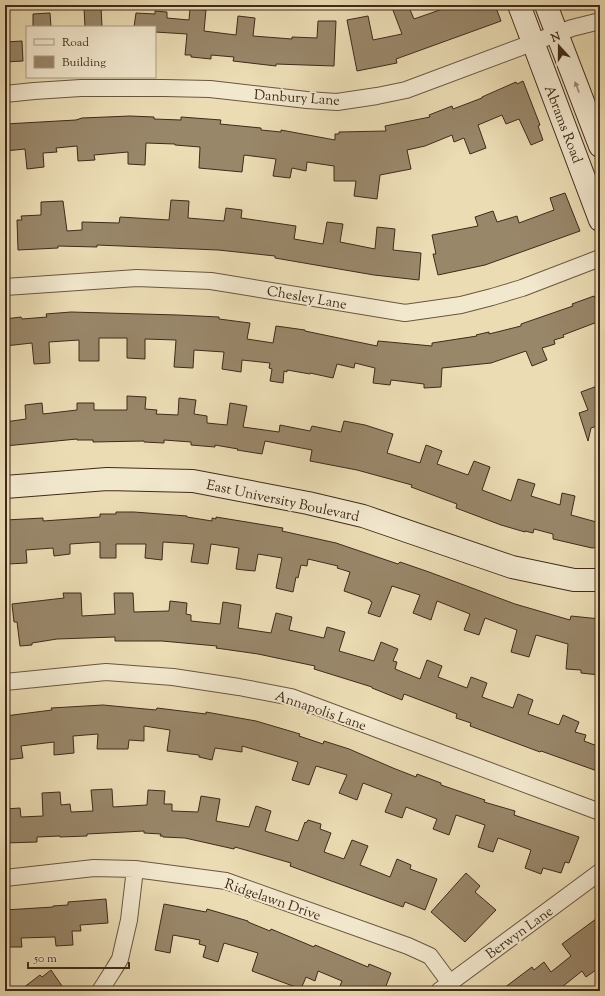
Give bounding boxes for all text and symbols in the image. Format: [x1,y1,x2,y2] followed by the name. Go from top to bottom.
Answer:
[26,26,156,78] legend
[539,26,579,66] north arrow
[548,28,563,47] text: N
[62,34,89,52] text: Road
[62,54,106,72] text: Building
[574,81,580,93] one-way arrow
[538,83,586,167] street label: Abrams Road
[253,86,341,112] street label: Danbury Lane
[265,282,348,316] street label: Chesley Lane
[204,476,361,528] street label: East University Boulevard
[272,687,369,737] street label: Annapolis Lane
[222,875,323,927] street label: Ridgelawn Drive
[482,902,558,965] street label: Berwyn Lane
[28,944,129,970] scale bar
[33,950,57,968] text: 50 m

